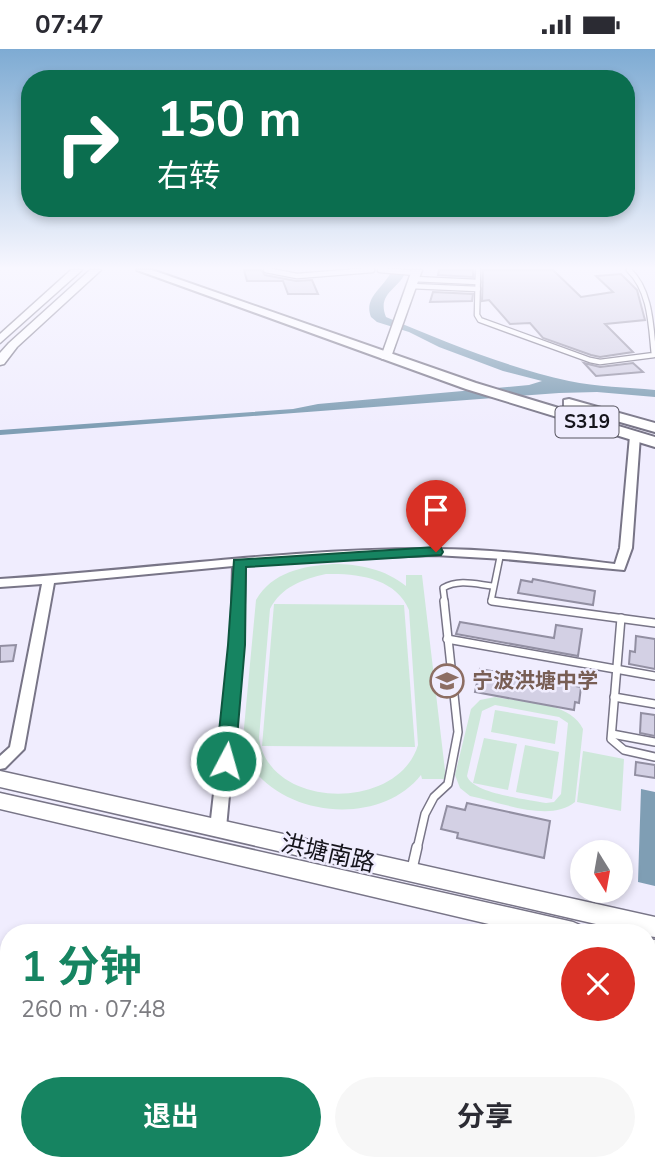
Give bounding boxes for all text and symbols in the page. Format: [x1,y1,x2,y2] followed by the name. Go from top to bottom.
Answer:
[35,7,104,42] text: 07:47
[157,86,301,153] text: 150 m
[42,98,133,189] icon: right
[157,155,221,198] text: 右转
[556,407,618,437] road number: S319
[406,480,466,552] pin
[417,491,455,529] icon: arrive
[428,662,466,700] school or university icon: 宁波洪塘中学
[472,667,598,695] place label: 宁波洪塘中学
[189,724,263,798] position arrow
[278,827,378,879] street label: 洪塘南路
[570,840,634,903] north arrow
[570,840,633,903] map controls
[21,939,142,996] text: 1 分钟
[561,947,635,1021] button: close
[21,994,166,1025] text: 260 m · 07:48
[21,1077,321,1157] button: 退出
[335,1077,635,1157] button: 分享

